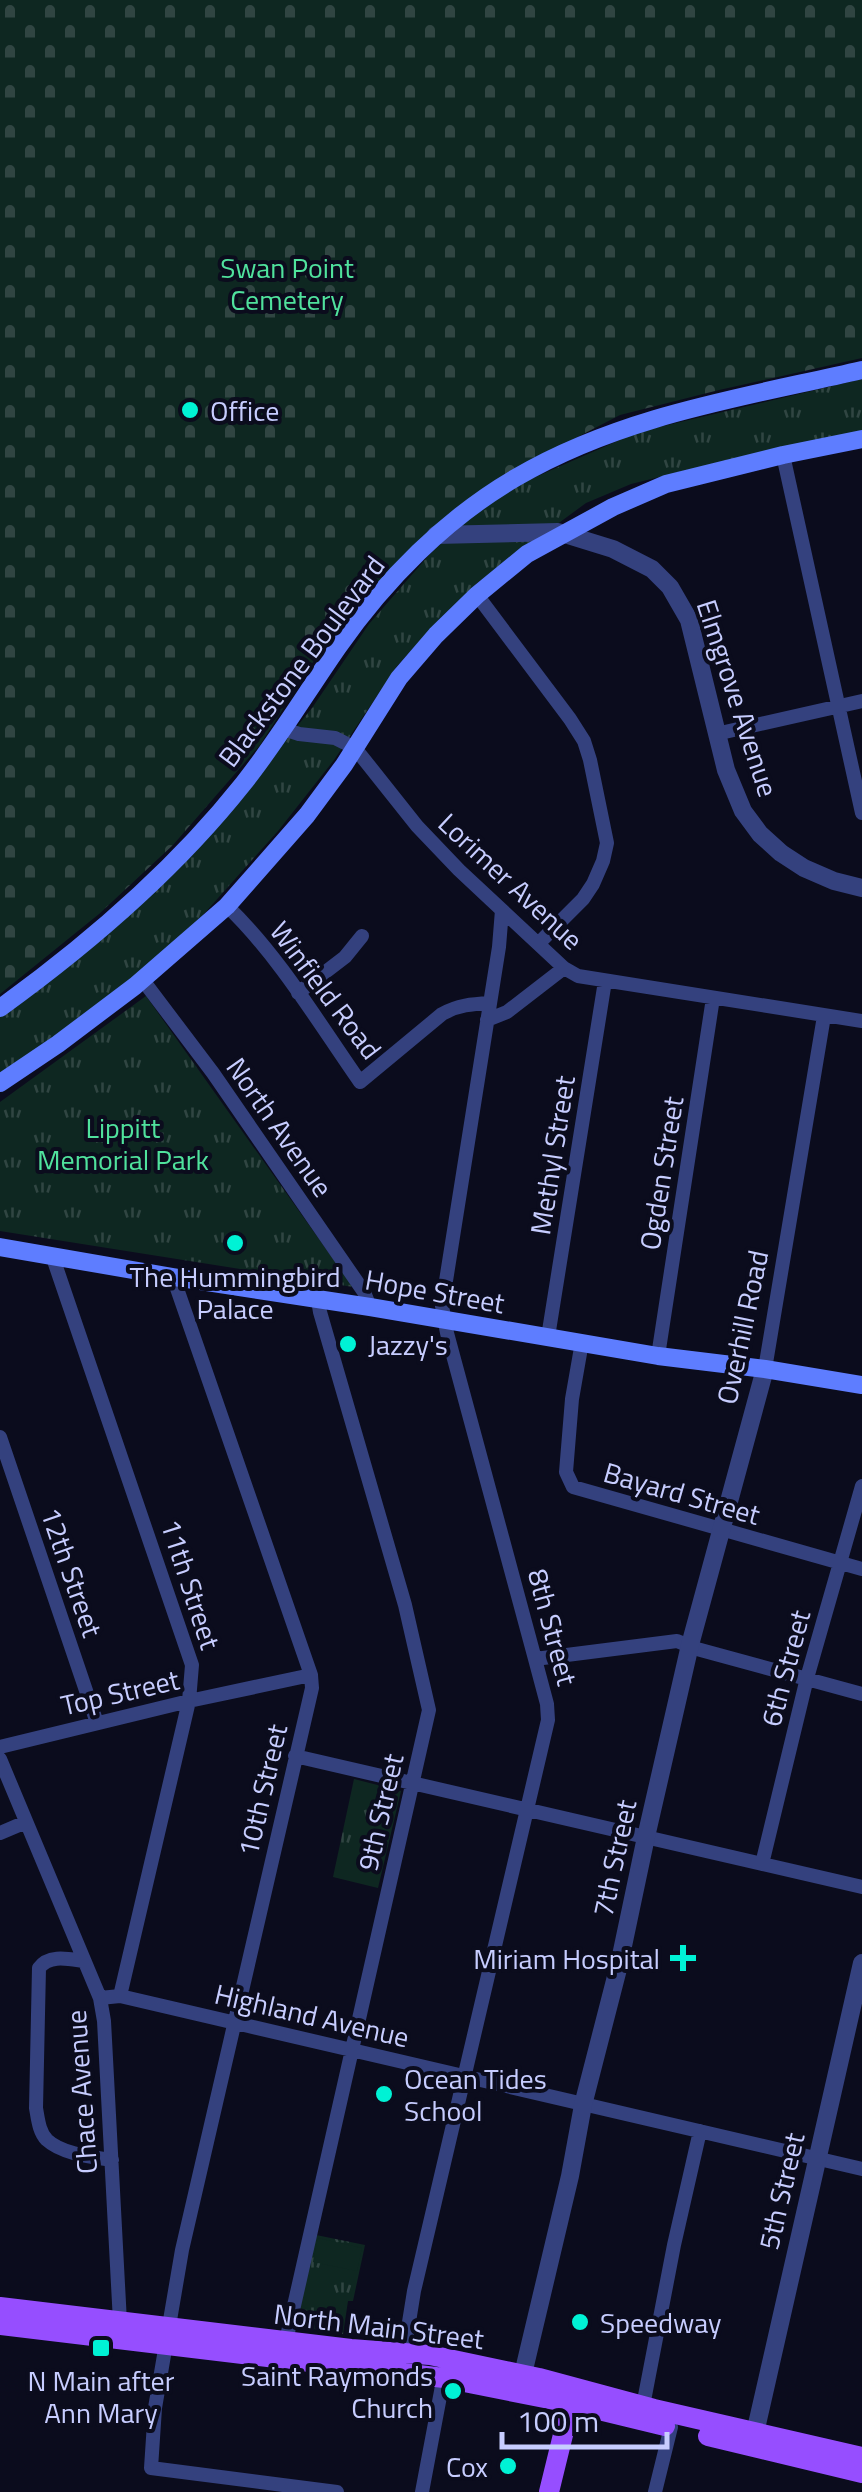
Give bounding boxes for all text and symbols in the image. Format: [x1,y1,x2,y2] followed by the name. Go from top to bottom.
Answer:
[220,246,354,321] park label: Swan Point Cemetery
[210,389,279,432] place label: Office
[179,399,201,421] marker: Office
[207,546,395,776] street label: Blackstone Boulevard
[686,594,790,802] street label: Elmgrove Avenue
[429,802,593,960] street label: Lorimer Avenue
[260,912,392,1068] street label: Winfield Road
[216,1048,344,1206] street label: North Avenue
[518,1072,586,1238] street label: Methyl Street
[628,1093,694,1253] street label: Ogden Street
[37,1106,209,1181] park label: Lippitt Memorial Park
[224,1232,246,1254] marker: The Hummingbird Palace
[705,1246,779,1408] street label: Overhill Road
[129,1255,341,1330] place label: The Hummingbird Palace
[362,1258,508,1324] street label: Hope Street
[368,1323,448,1366] place label: Jazzy's
[337,1333,359,1355] marker: Jazzy's
[599,1450,765,1536] street label: Bayard Street
[30,1501,114,1643] street label: 12th Street
[150,1513,232,1655] street label: 11th Street
[517,1564,589,1690] street label: 8th Street
[749,1605,821,1731] street label: 6th Street
[57,1658,183,1726] street label: Top Street
[226,1719,298,1860] street label: 10th Street
[346,1749,414,1875] street label: 9th Street
[581,1795,647,1921] street label: 7th Street
[473,1937,660,1980] place label: Miriam Hospital
[670,1945,696,1971] marker: Miriam Hospital
[210,1972,414,2058] street label: Highland Avenue
[54,2009,108,2175] street label: Chace Avenue
[404,2057,547,2132] place label: Ocean Tides School
[373,2083,395,2105] marker: Ocean Tides School
[747,2128,815,2254] street label: 5th Street
[271,2292,487,2360] street label: North Main Street
[600,2301,722,2344] place label: Speedway
[569,2311,591,2333] marker: Speedway
[90,2337,112,2359] marker: N Main after Ann Mary
[241,2354,433,2429] place label: Saint Raymonds Church
[28,2359,175,2434] place label: N Main after Ann Mary
[442,2380,464,2402] marker: Saint Raymonds Church
[502,2387,667,2449] scale bar
[517,2398,599,2444] text: 100 m
[446,2445,488,2488] place label: Cox
[497,2455,519,2477] marker: Cox

